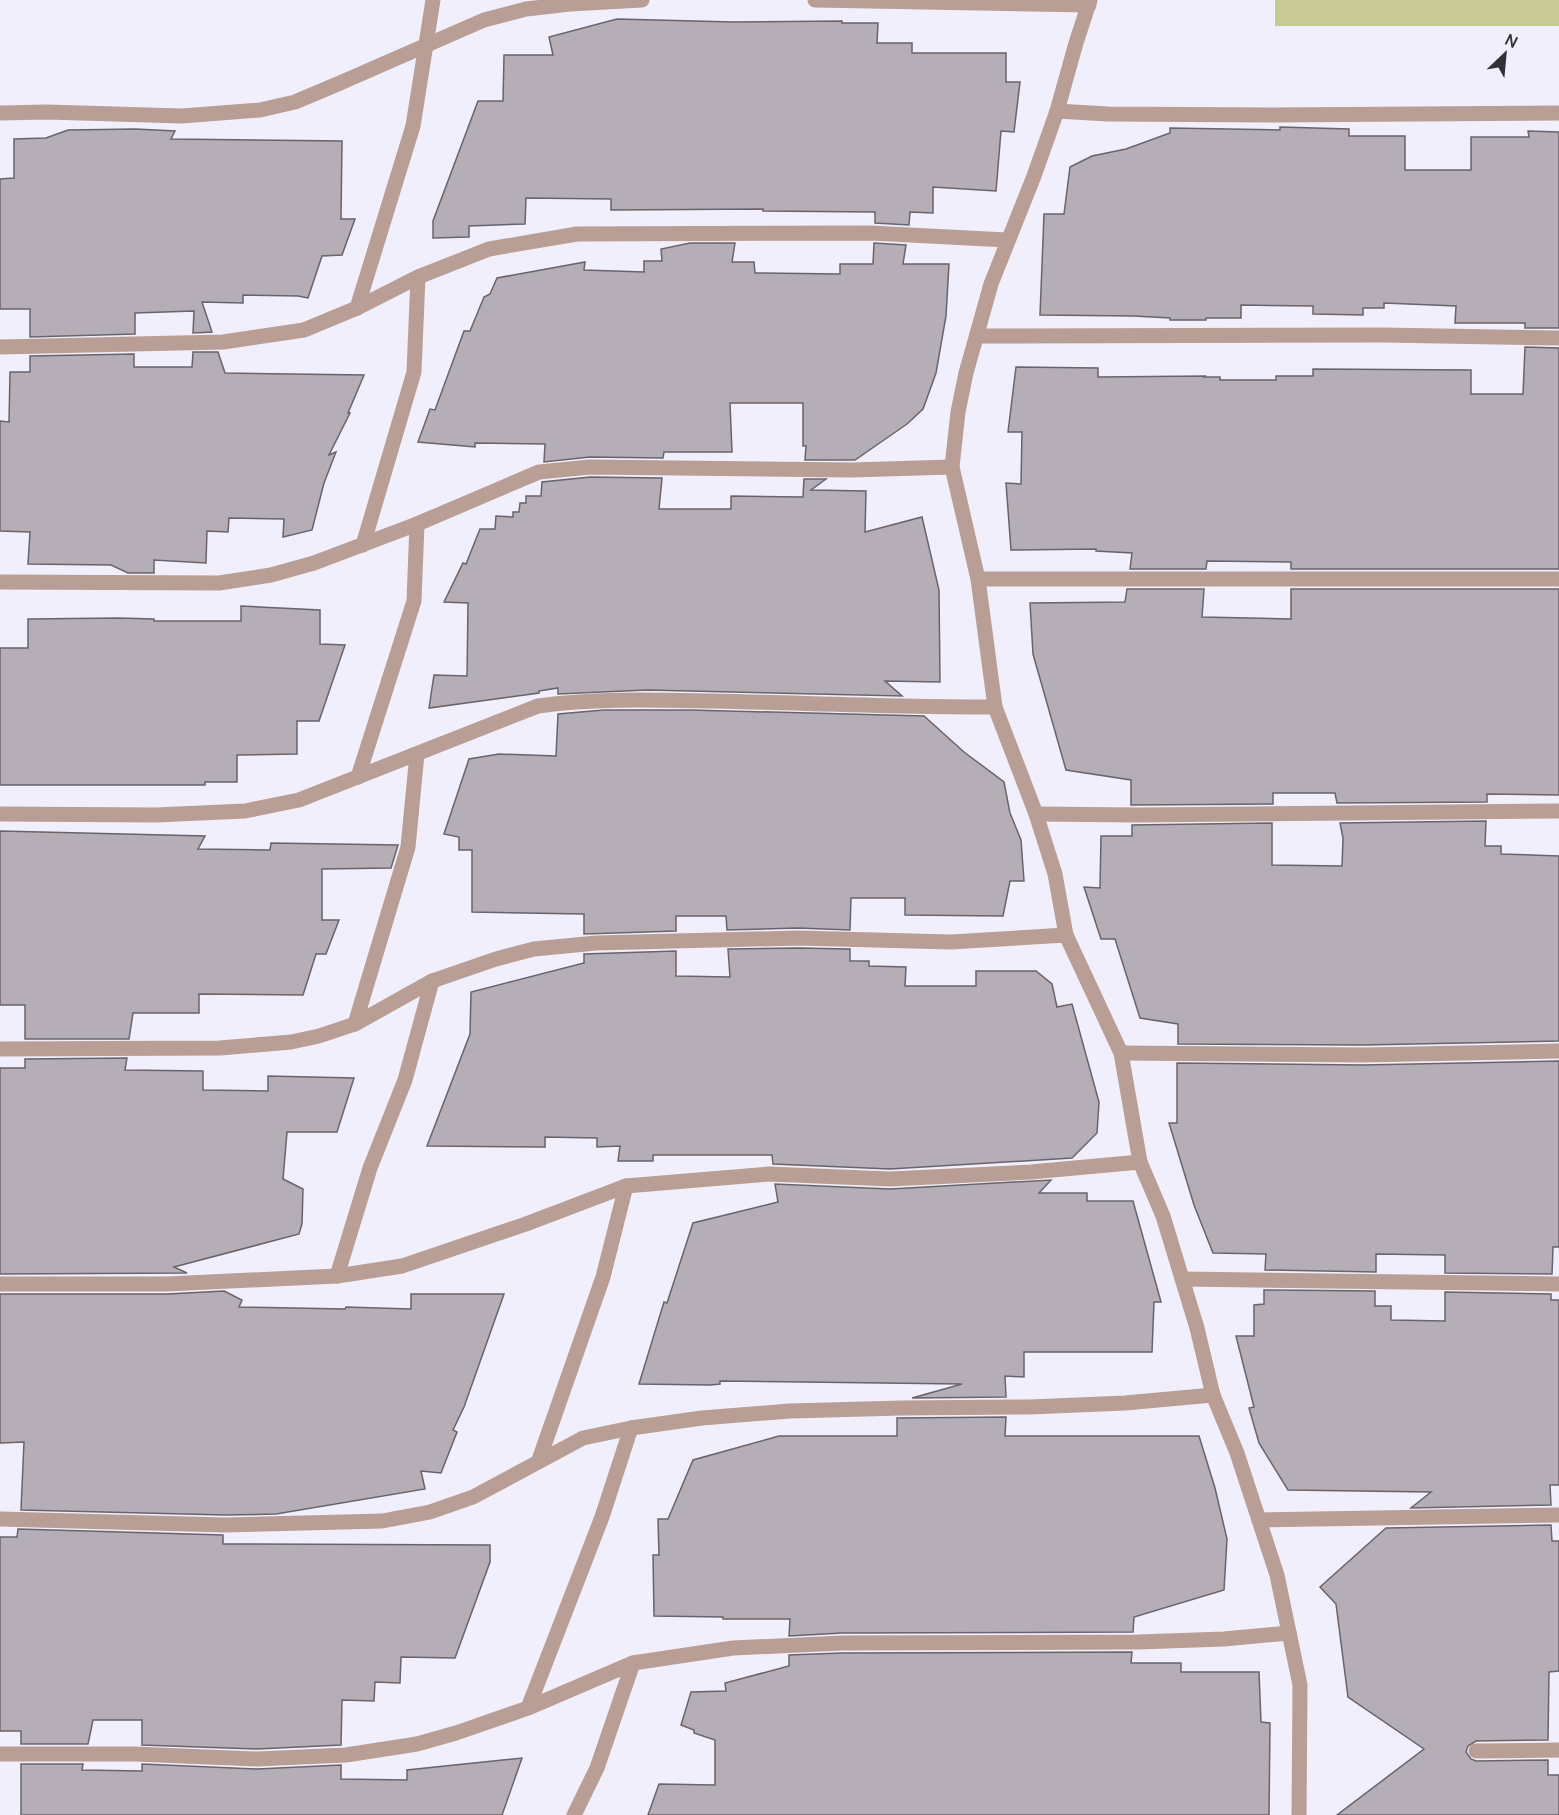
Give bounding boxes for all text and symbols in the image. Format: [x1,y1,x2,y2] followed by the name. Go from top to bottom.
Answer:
[1475,24,1535,84] north arrow
[1502,28,1522,53] text: N

